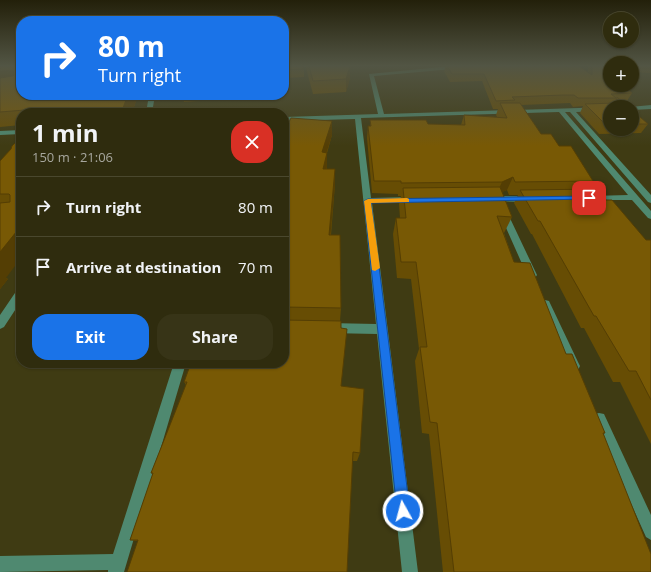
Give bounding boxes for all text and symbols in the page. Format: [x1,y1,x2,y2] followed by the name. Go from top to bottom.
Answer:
[603,12,639,136] map controls
[603,12,639,48] button: sound
[98,27,165,65] text: 80 m
[32,32,84,84] icon: right
[603,56,639,92] button: +
[98,63,181,87] text: Turn right
[603,100,639,136] button: −
[32,116,99,149] text: 1 min
[231,121,273,163] button: close
[32,148,113,166] text: 150 m · 21:06
[572,181,606,215] pin
[578,187,600,209] icon: arrive
[32,196,54,218] icon: right
[66,197,141,217] text: Turn right
[238,197,273,217] text: 80 m
[32,256,54,278] icon: arrive
[66,257,221,277] text: Arrive at destination
[238,257,273,277] text: 70 m
[32,314,149,360] button: Exit
[157,314,273,360] button: Share
[382,490,424,532] position arrow

